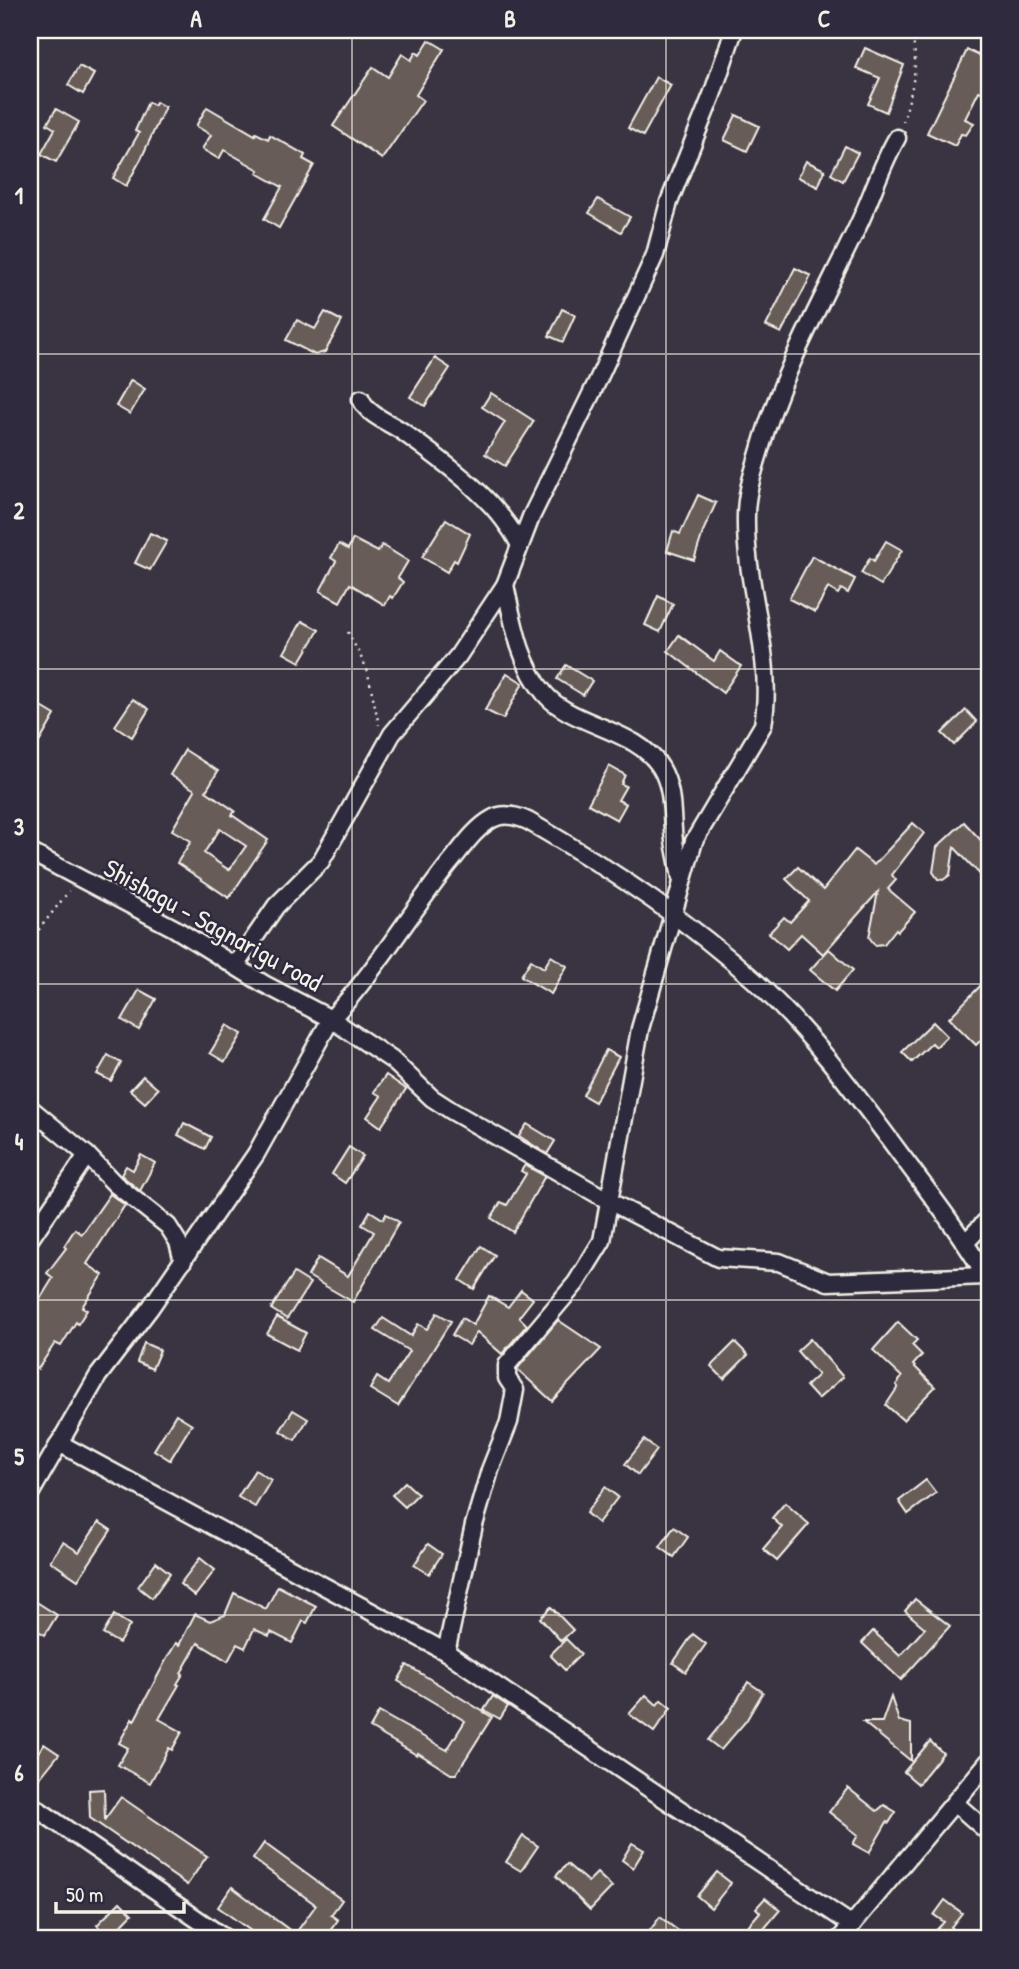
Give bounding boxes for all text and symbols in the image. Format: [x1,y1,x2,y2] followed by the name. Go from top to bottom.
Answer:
[190,3,202,34] text: A
[504,3,516,34] text: B
[818,3,830,34] text: C
[15,180,23,211] text: 1
[14,495,25,526] text: 2
[14,811,24,842] text: 3
[98,850,329,999] street label: Shishagu - Sagnarigu road
[15,1126,24,1157] text: 4
[14,1441,24,1472] text: 5
[14,1757,24,1788] text: 6
[56,1871,184,1915] scale bar
[66,1880,103,1909] text: 50 m

